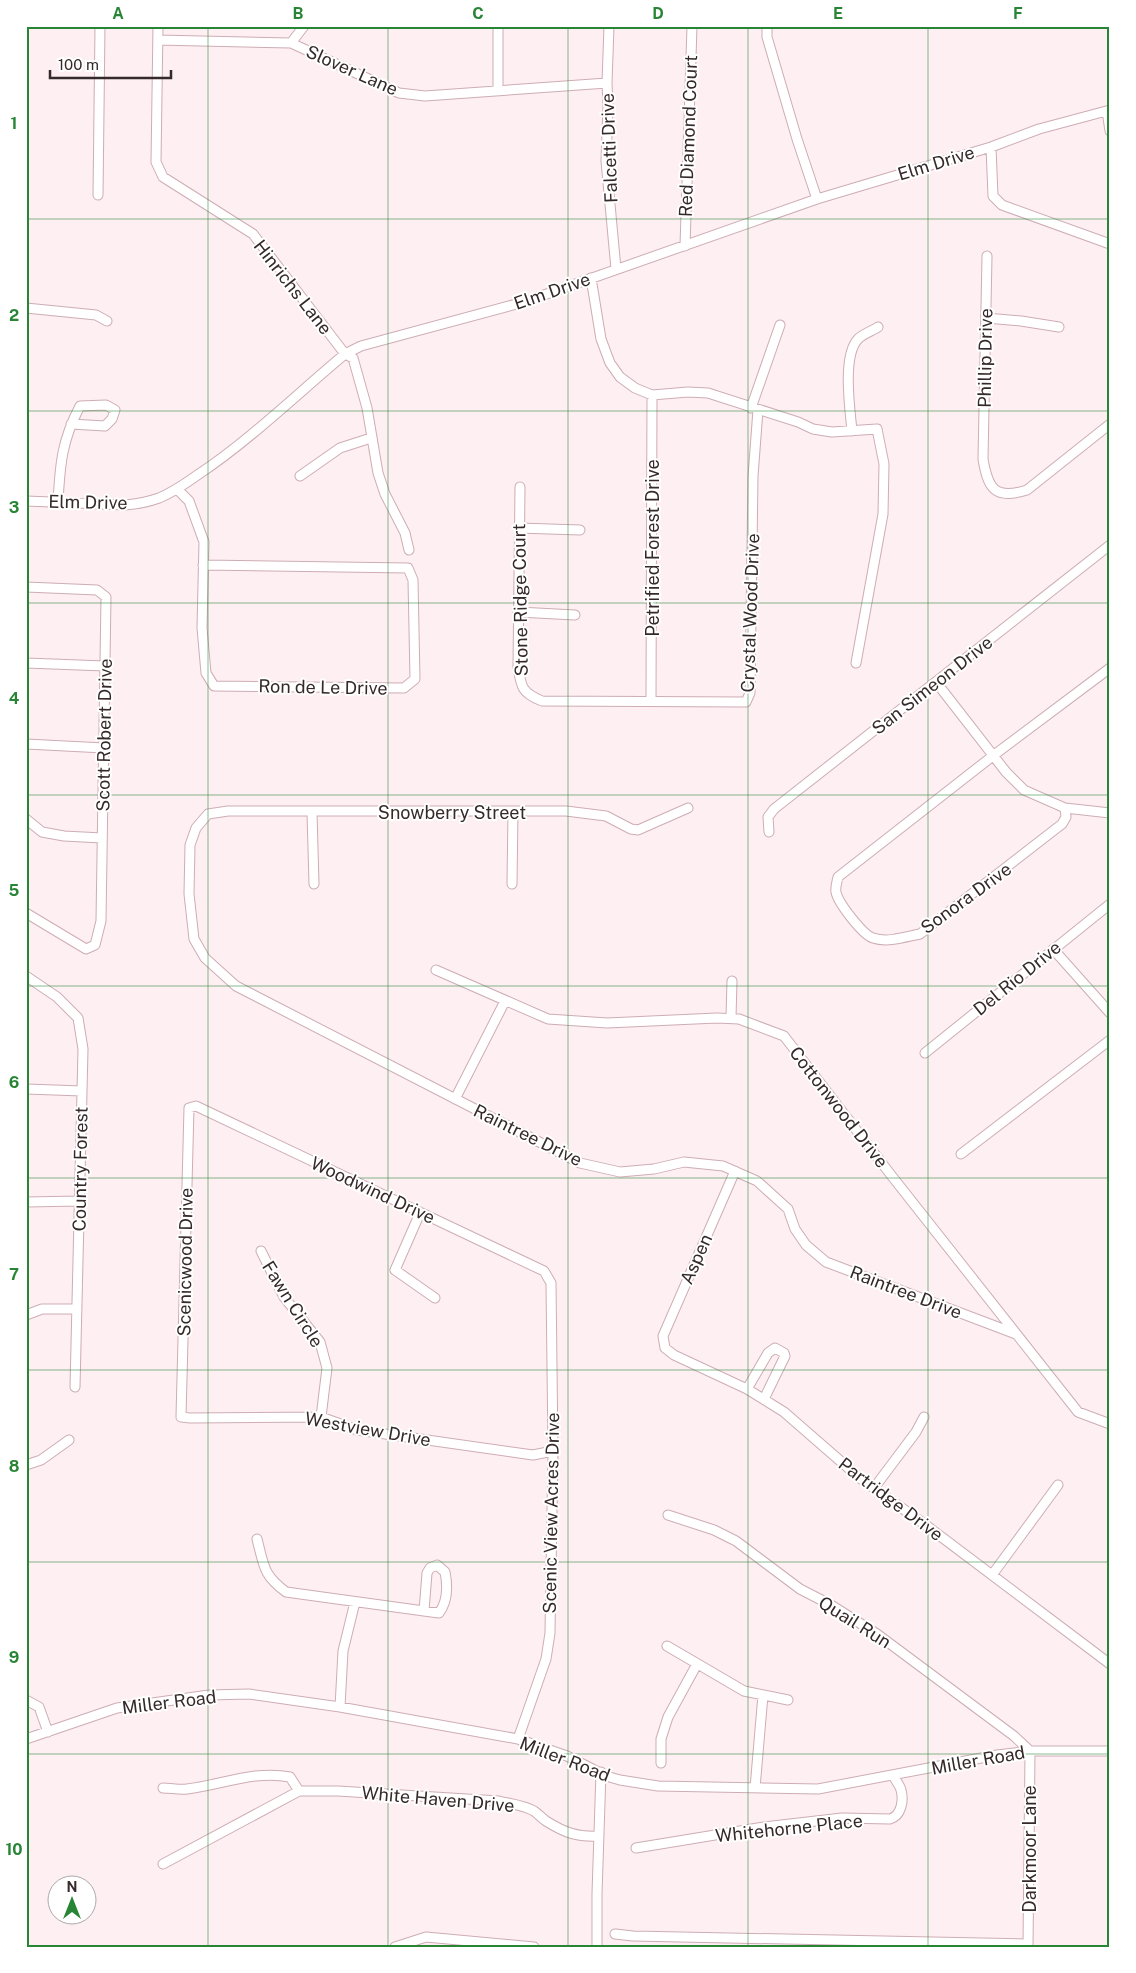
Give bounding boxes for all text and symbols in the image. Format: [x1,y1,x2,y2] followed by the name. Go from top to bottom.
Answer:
[112,4,124,23] text: A
[293,4,304,23] text: B
[472,4,484,23] text: C
[652,4,664,23] text: D
[833,4,843,23] text: E
[1013,4,1023,23] text: F
[303,40,401,100] street label: Slover Lane
[50,48,171,80] scale bar
[675,55,701,217] street label: Red Diamond Court
[58,56,99,73] text: 100 m
[597,93,621,203] street label: Falcetti Drive
[11,114,17,133] text: 1
[895,141,977,185] street label: Elm Drive
[250,236,336,338] street label: Hinrichs Lane
[511,268,593,314] street label: Elm Drive
[9,306,19,325] text: 2
[974,308,996,408] street label: Phillip Drive
[642,459,663,637] street label: Petrified Forest Drive
[48,491,128,513] street label: Elm Drive
[9,498,19,517] text: 3
[508,523,532,677] street label: Stone Ridge Court
[737,533,763,693] street label: Crystal Wood Drive
[868,631,996,739] street label: San Simeon Drive
[92,658,116,812] street label: Scott Robert Drive
[258,675,388,699] street label: Ron de Le Drive
[9,689,20,708] text: 4
[378,802,526,823] street label: Snowberry Street
[917,858,1015,938] street label: Sonora Drive
[9,881,20,900] text: 5
[969,936,1065,1020] street label: Del Rio Drive
[785,1042,893,1172] street label: Cottonwood Drive
[9,1073,19,1092] text: 6
[470,1100,586,1170] street label: Raintree Drive
[68,1106,92,1232] street label: Country Forest
[308,1152,438,1228] street label: Woodwind Drive
[173,1187,197,1337] street label: Scenicwood Drive
[676,1231,716,1287] street label: Aspen
[258,1257,328,1351] street label: Fawn Circle
[847,1261,965,1323] street label: Raintree Drive
[9,1265,19,1284] text: 7
[303,1408,433,1450] street label: Westview Drive
[539,1412,563,1614] street label: Scenic View Acres Drive
[835,1453,947,1545] street label: Partridge Drive
[9,1457,20,1476] text: 8
[815,1592,895,1652] street label: Quail Run
[9,1648,19,1667] text: 9
[121,1686,217,1718] street label: Miller Road
[517,1732,613,1786] street label: Miller Road
[929,1741,1027,1779] street label: Miller Road
[361,1782,515,1816] street label: White Haven Drive
[1019,1785,1040,1913] street label: Darkmoor Lane
[714,1810,864,1846] street label: Whitehorne Place
[5,1840,23,1859] text: 10
[48,1876,98,1926] north arrow
[67,1879,77,1895] text: N

